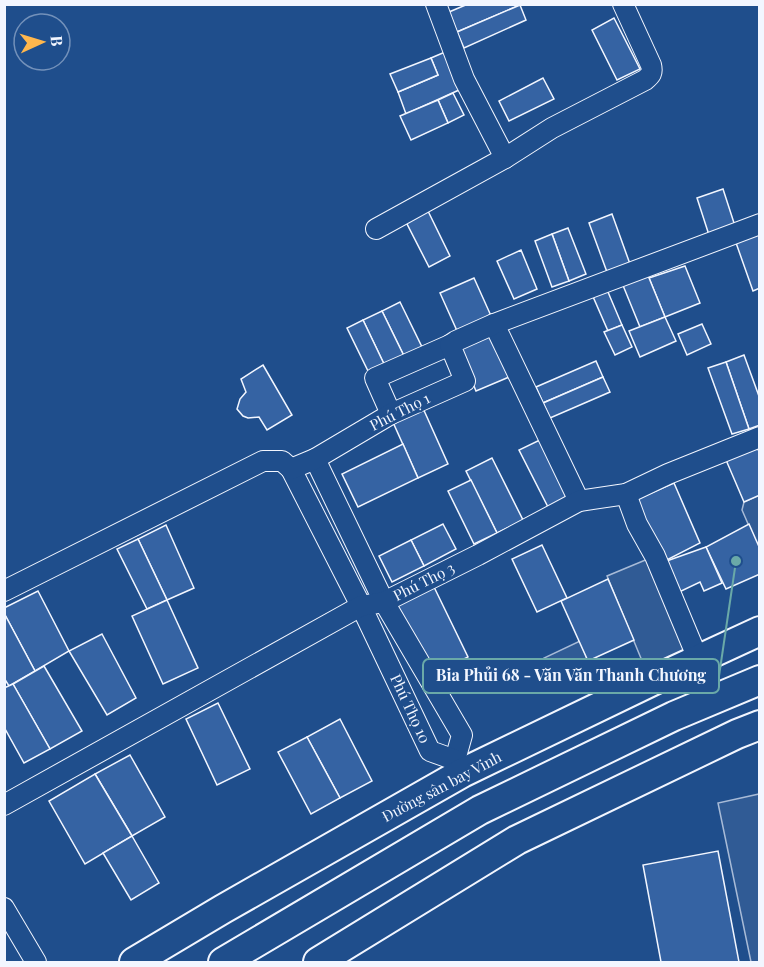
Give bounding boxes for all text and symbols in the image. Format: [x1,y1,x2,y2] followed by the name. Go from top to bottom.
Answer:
[12,12,72,72] north arrow
[47,35,68,47] text: B
[366,387,433,435] street label: Phú Thọ 1
[389,557,458,605] street label: Phú Thọ 3
[423,659,719,693] callout: Bia Phủi 68 - Văn Văn Thanh Chương
[436,664,706,685] text: Bia Phủi 68 - Văn Văn Thanh Chương
[386,671,436,746] street label: Phú Thọ 10
[378,746,505,826] street label: Đường sân bay Vinh

